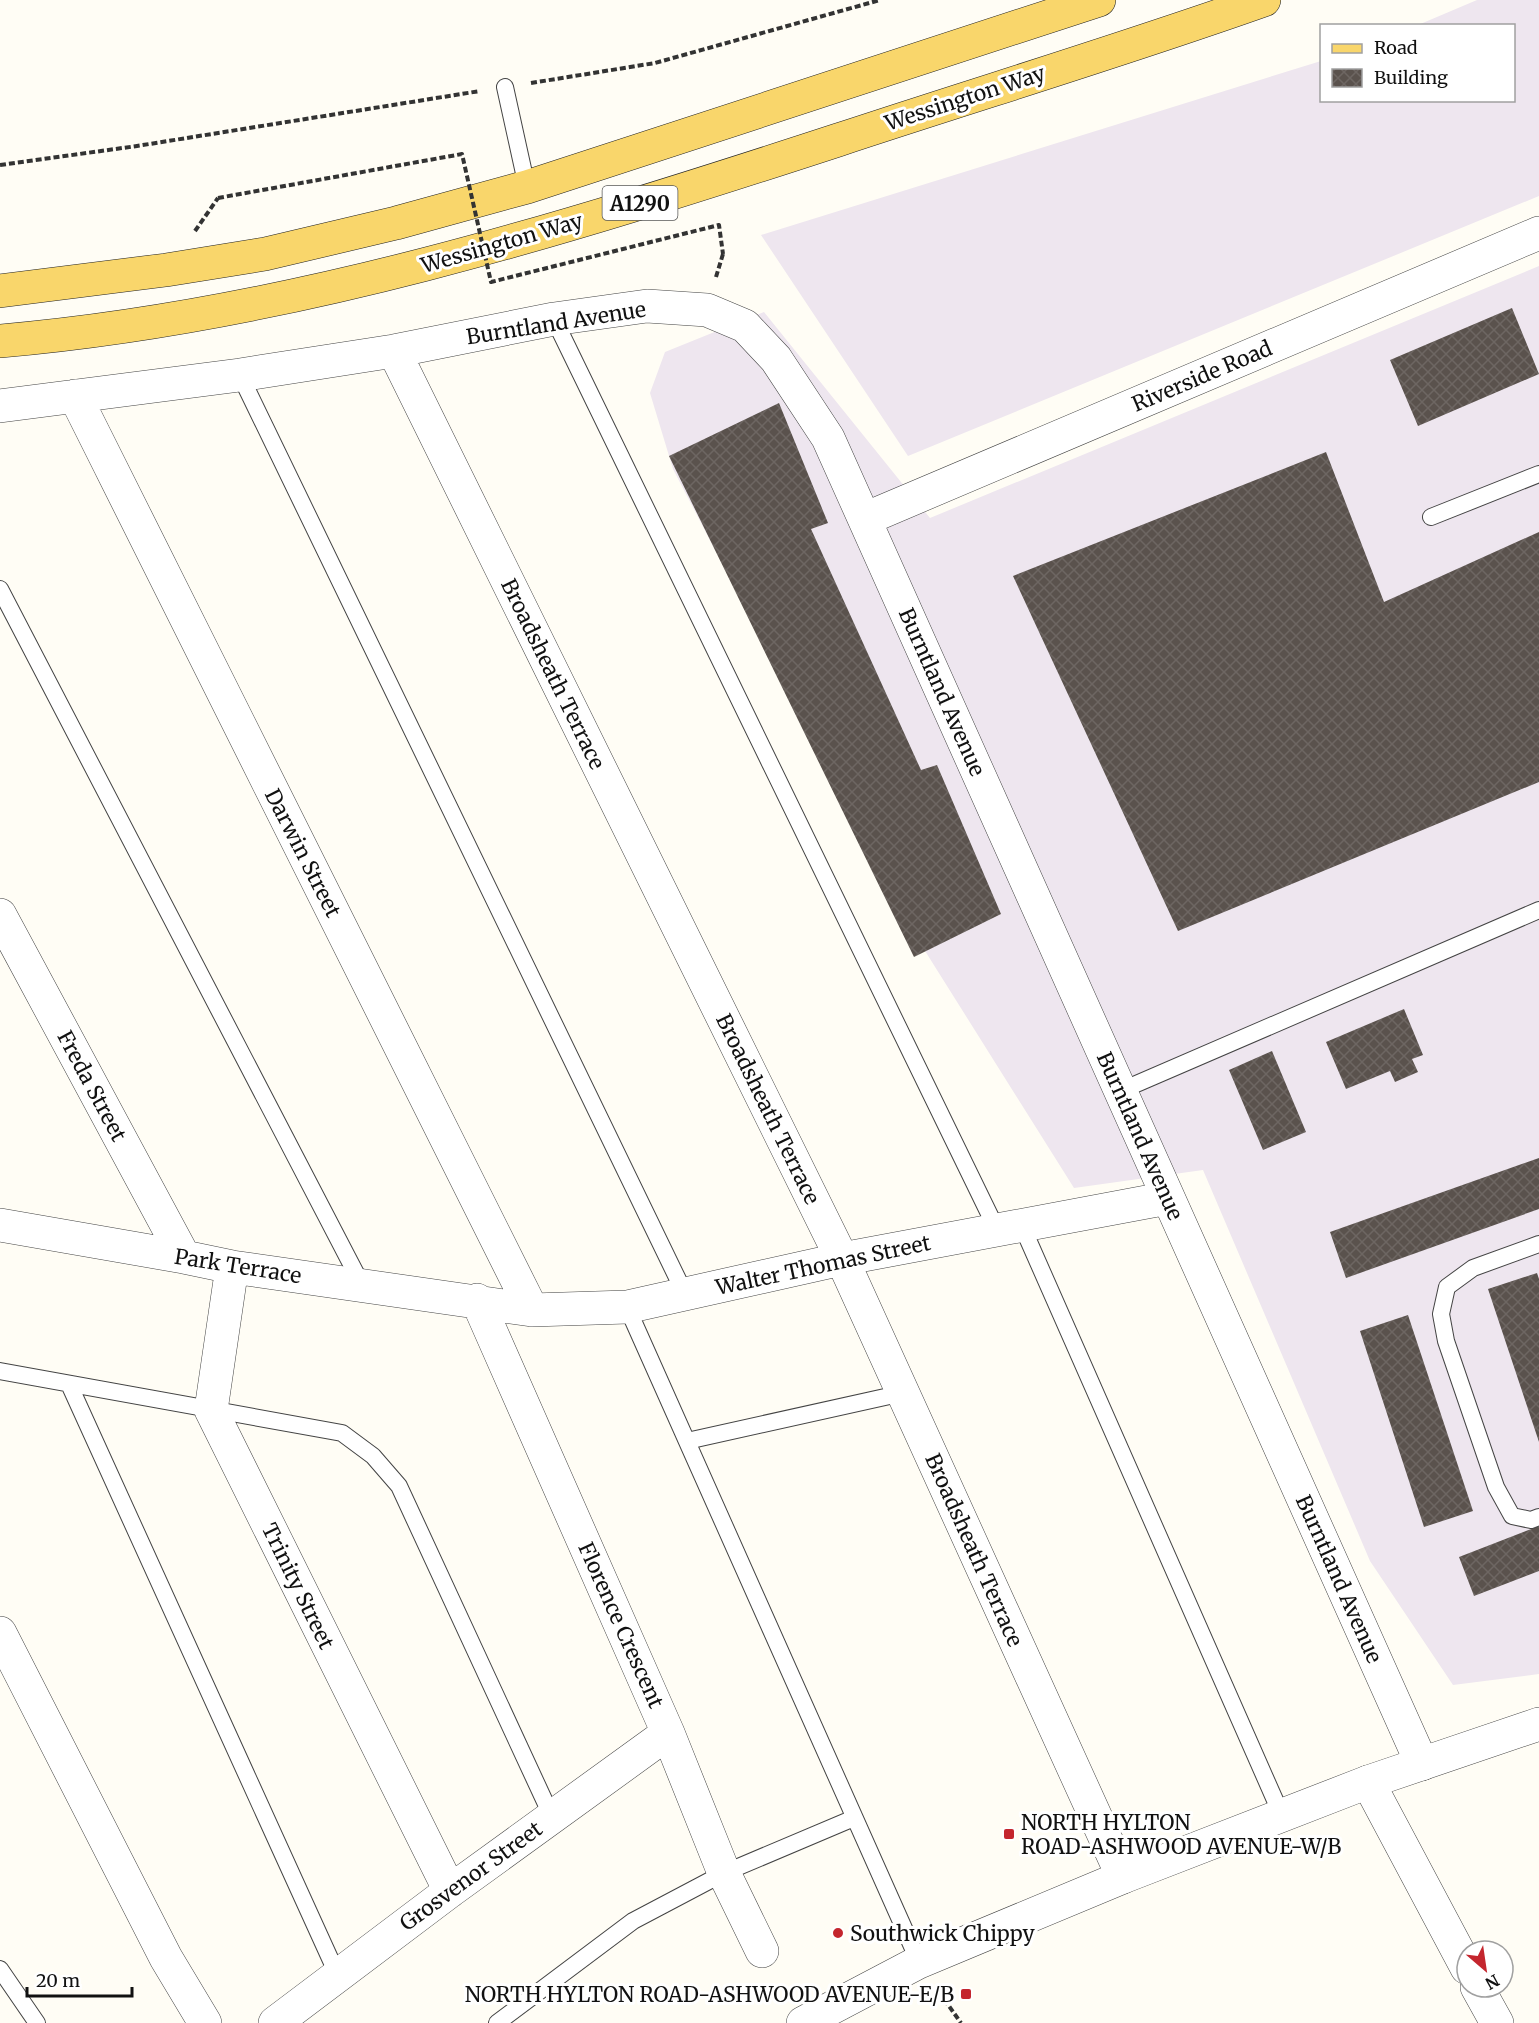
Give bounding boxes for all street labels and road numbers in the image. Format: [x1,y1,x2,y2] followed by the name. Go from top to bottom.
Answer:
[880,59,1049,137] street label: Wessington Way
[602,186,678,220] road number: A1290
[417,207,587,279] street label: Wessington Way
[464,295,648,351] street label: Burntland Avenue
[1128,334,1276,418] street label: Riverside Road
[495,574,611,774] street label: Broadsheath Terrace
[893,604,991,780] street label: Burntland Avenue
[259,784,347,922] street label: Darwin Street
[710,1009,826,1209] street label: Broadsheath Terrace
[52,1026,132,1146] street label: Freda Street
[1091,1048,1189,1224] street label: Burntland Avenue
[712,1229,933,1301] street label: Walter Thomas Street
[173,1243,303,1289] street label: Park Terrace
[919,1449,1029,1651] street label: Broadsheath Terrace
[1290,1491,1388,1667] street label: Burntland Avenue
[256,1519,340,1653] street label: Trinity Street
[572,1538,670,1712] street label: Florence Crescent
[395,1815,547,1937] street label: Grosvenor Street

